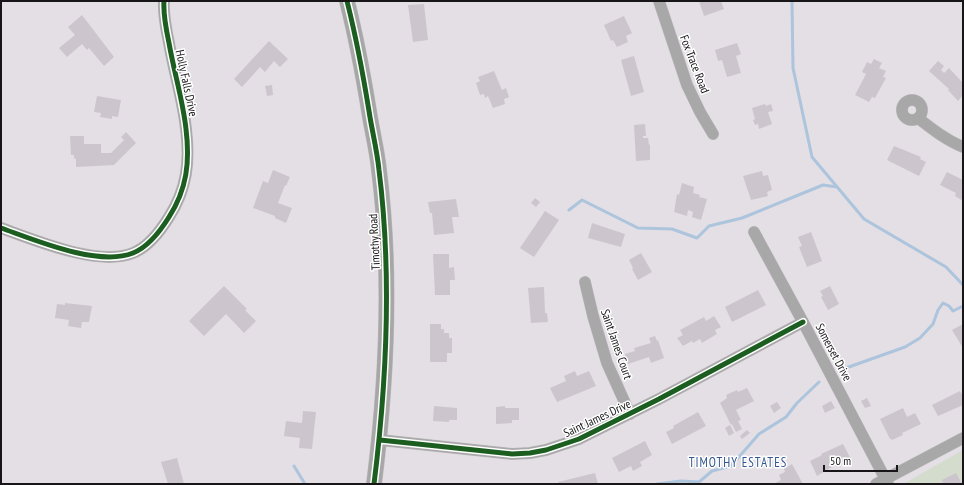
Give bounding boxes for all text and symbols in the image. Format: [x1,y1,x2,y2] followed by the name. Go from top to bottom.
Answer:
[677,33,713,95] street label: Fox Trace Road
[173,48,201,118] street label: Holly Falls Drive
[365,213,383,271] street label: Timothy Road
[598,307,636,382] street label: Saint James Court
[813,321,855,383] street label: Somerset Drive
[561,396,633,440] street label: Saint James Drive
[824,447,897,473] scale bar
[830,453,851,468] text: 50 m
[689,454,787,471] district label: TIMOTHY ESTATES

